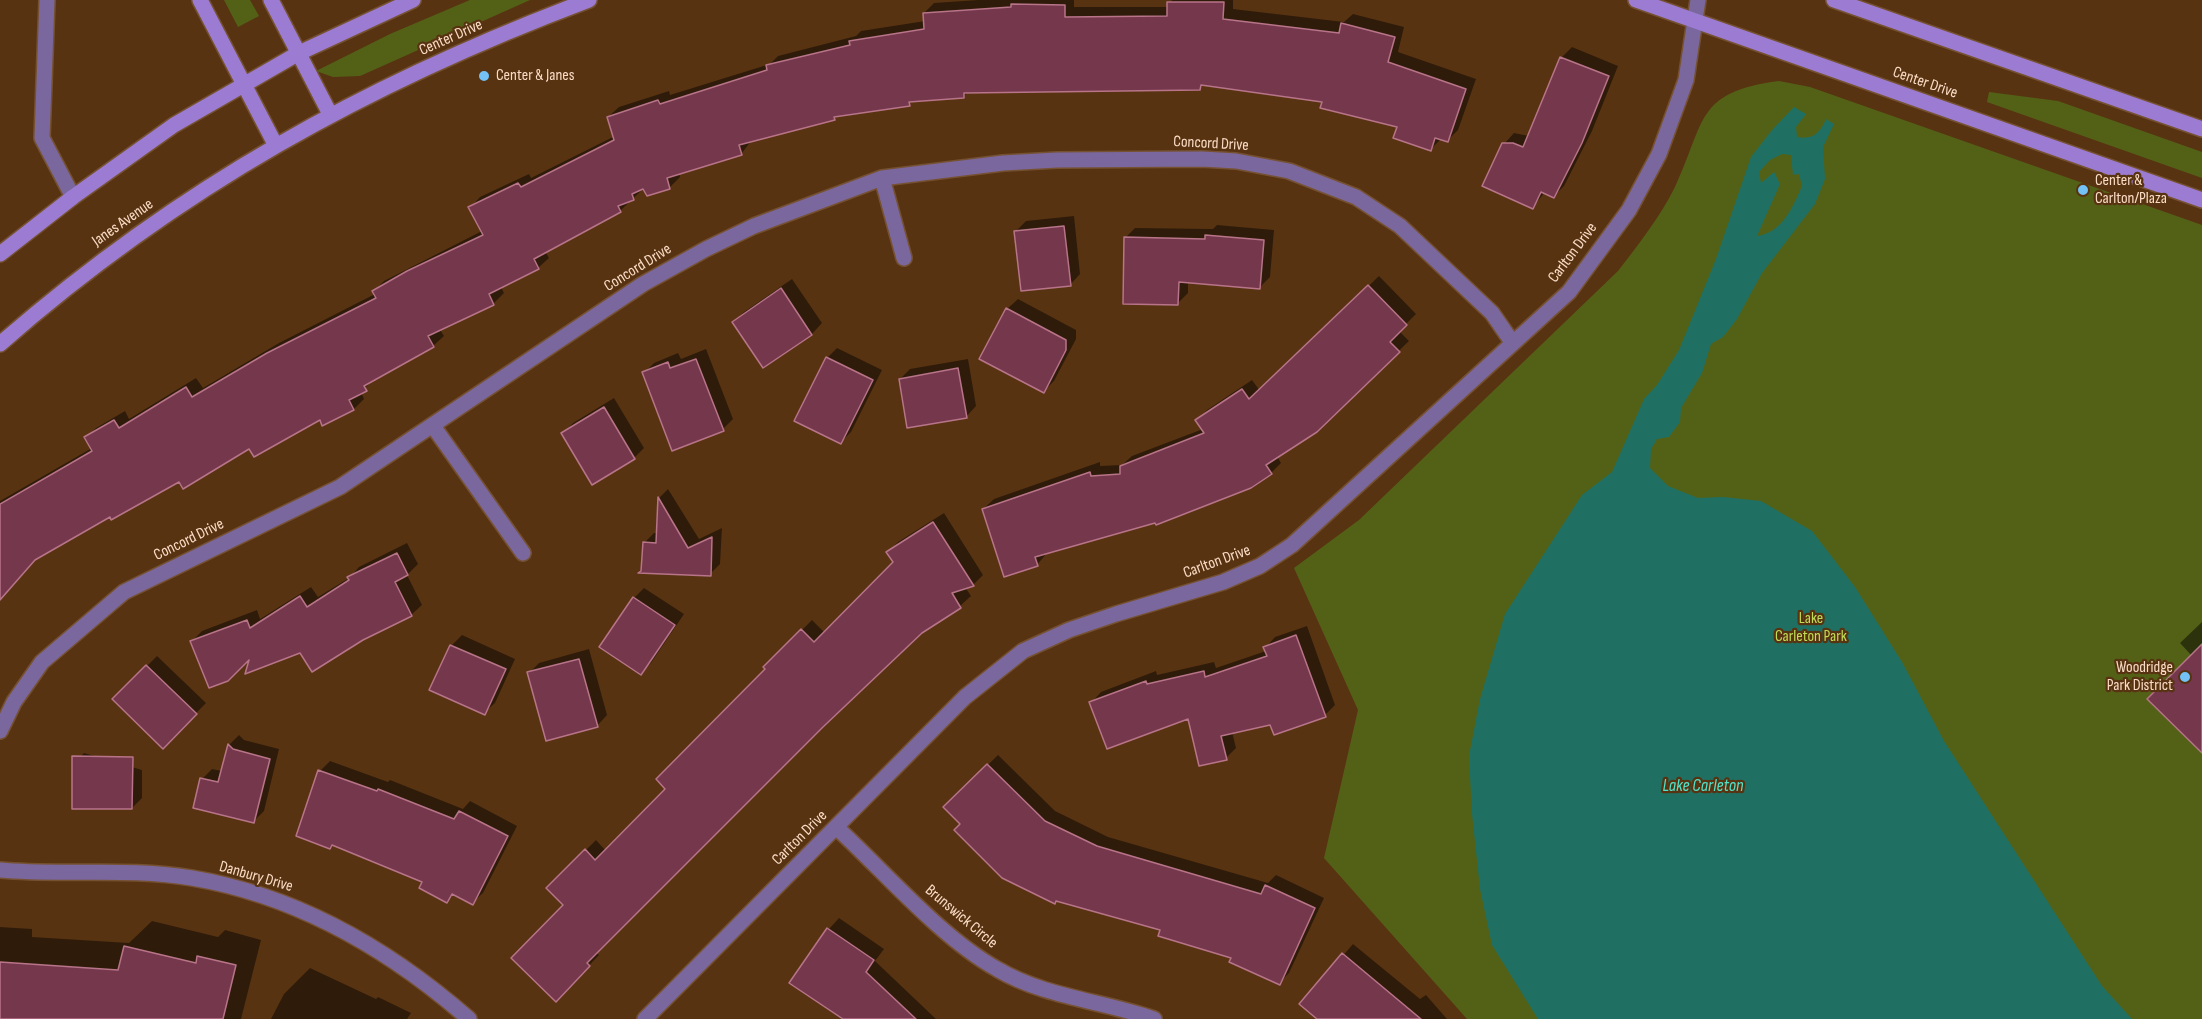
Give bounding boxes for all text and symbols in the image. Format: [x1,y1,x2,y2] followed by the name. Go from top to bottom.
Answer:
[416,16,486,60] street label: Center Drive
[1890,63,1960,103] street label: Center Drive
[496,66,574,86] place label: Center & Janes
[477,69,491,83] marker: Center & Janes
[1173,132,1249,156] street label: Concord Drive
[2095,171,2167,209] place label: Center & Carlton/Plaza
[2076,183,2090,197] marker: Center & Carlton/Plaza
[89,195,157,251] street label: Janes Avenue
[1544,219,1602,287] street label: Carlton Drive
[601,240,675,296] street label: Concord Drive
[151,515,227,565] street label: Concord Drive
[1181,541,1253,583] street label: Carlton Drive
[1775,609,1847,647] park label: Lake Carleton Park
[2107,658,2173,696] place label: Woodridge Park District
[2178,670,2192,684] marker: Woodridge Park District
[1662,775,1744,797] water label: Lake Carleton
[768,806,832,870] street label: Carlton Drive
[217,857,295,897] street label: Danbury Drive
[921,881,1001,953] street label: Brunswick Circle

